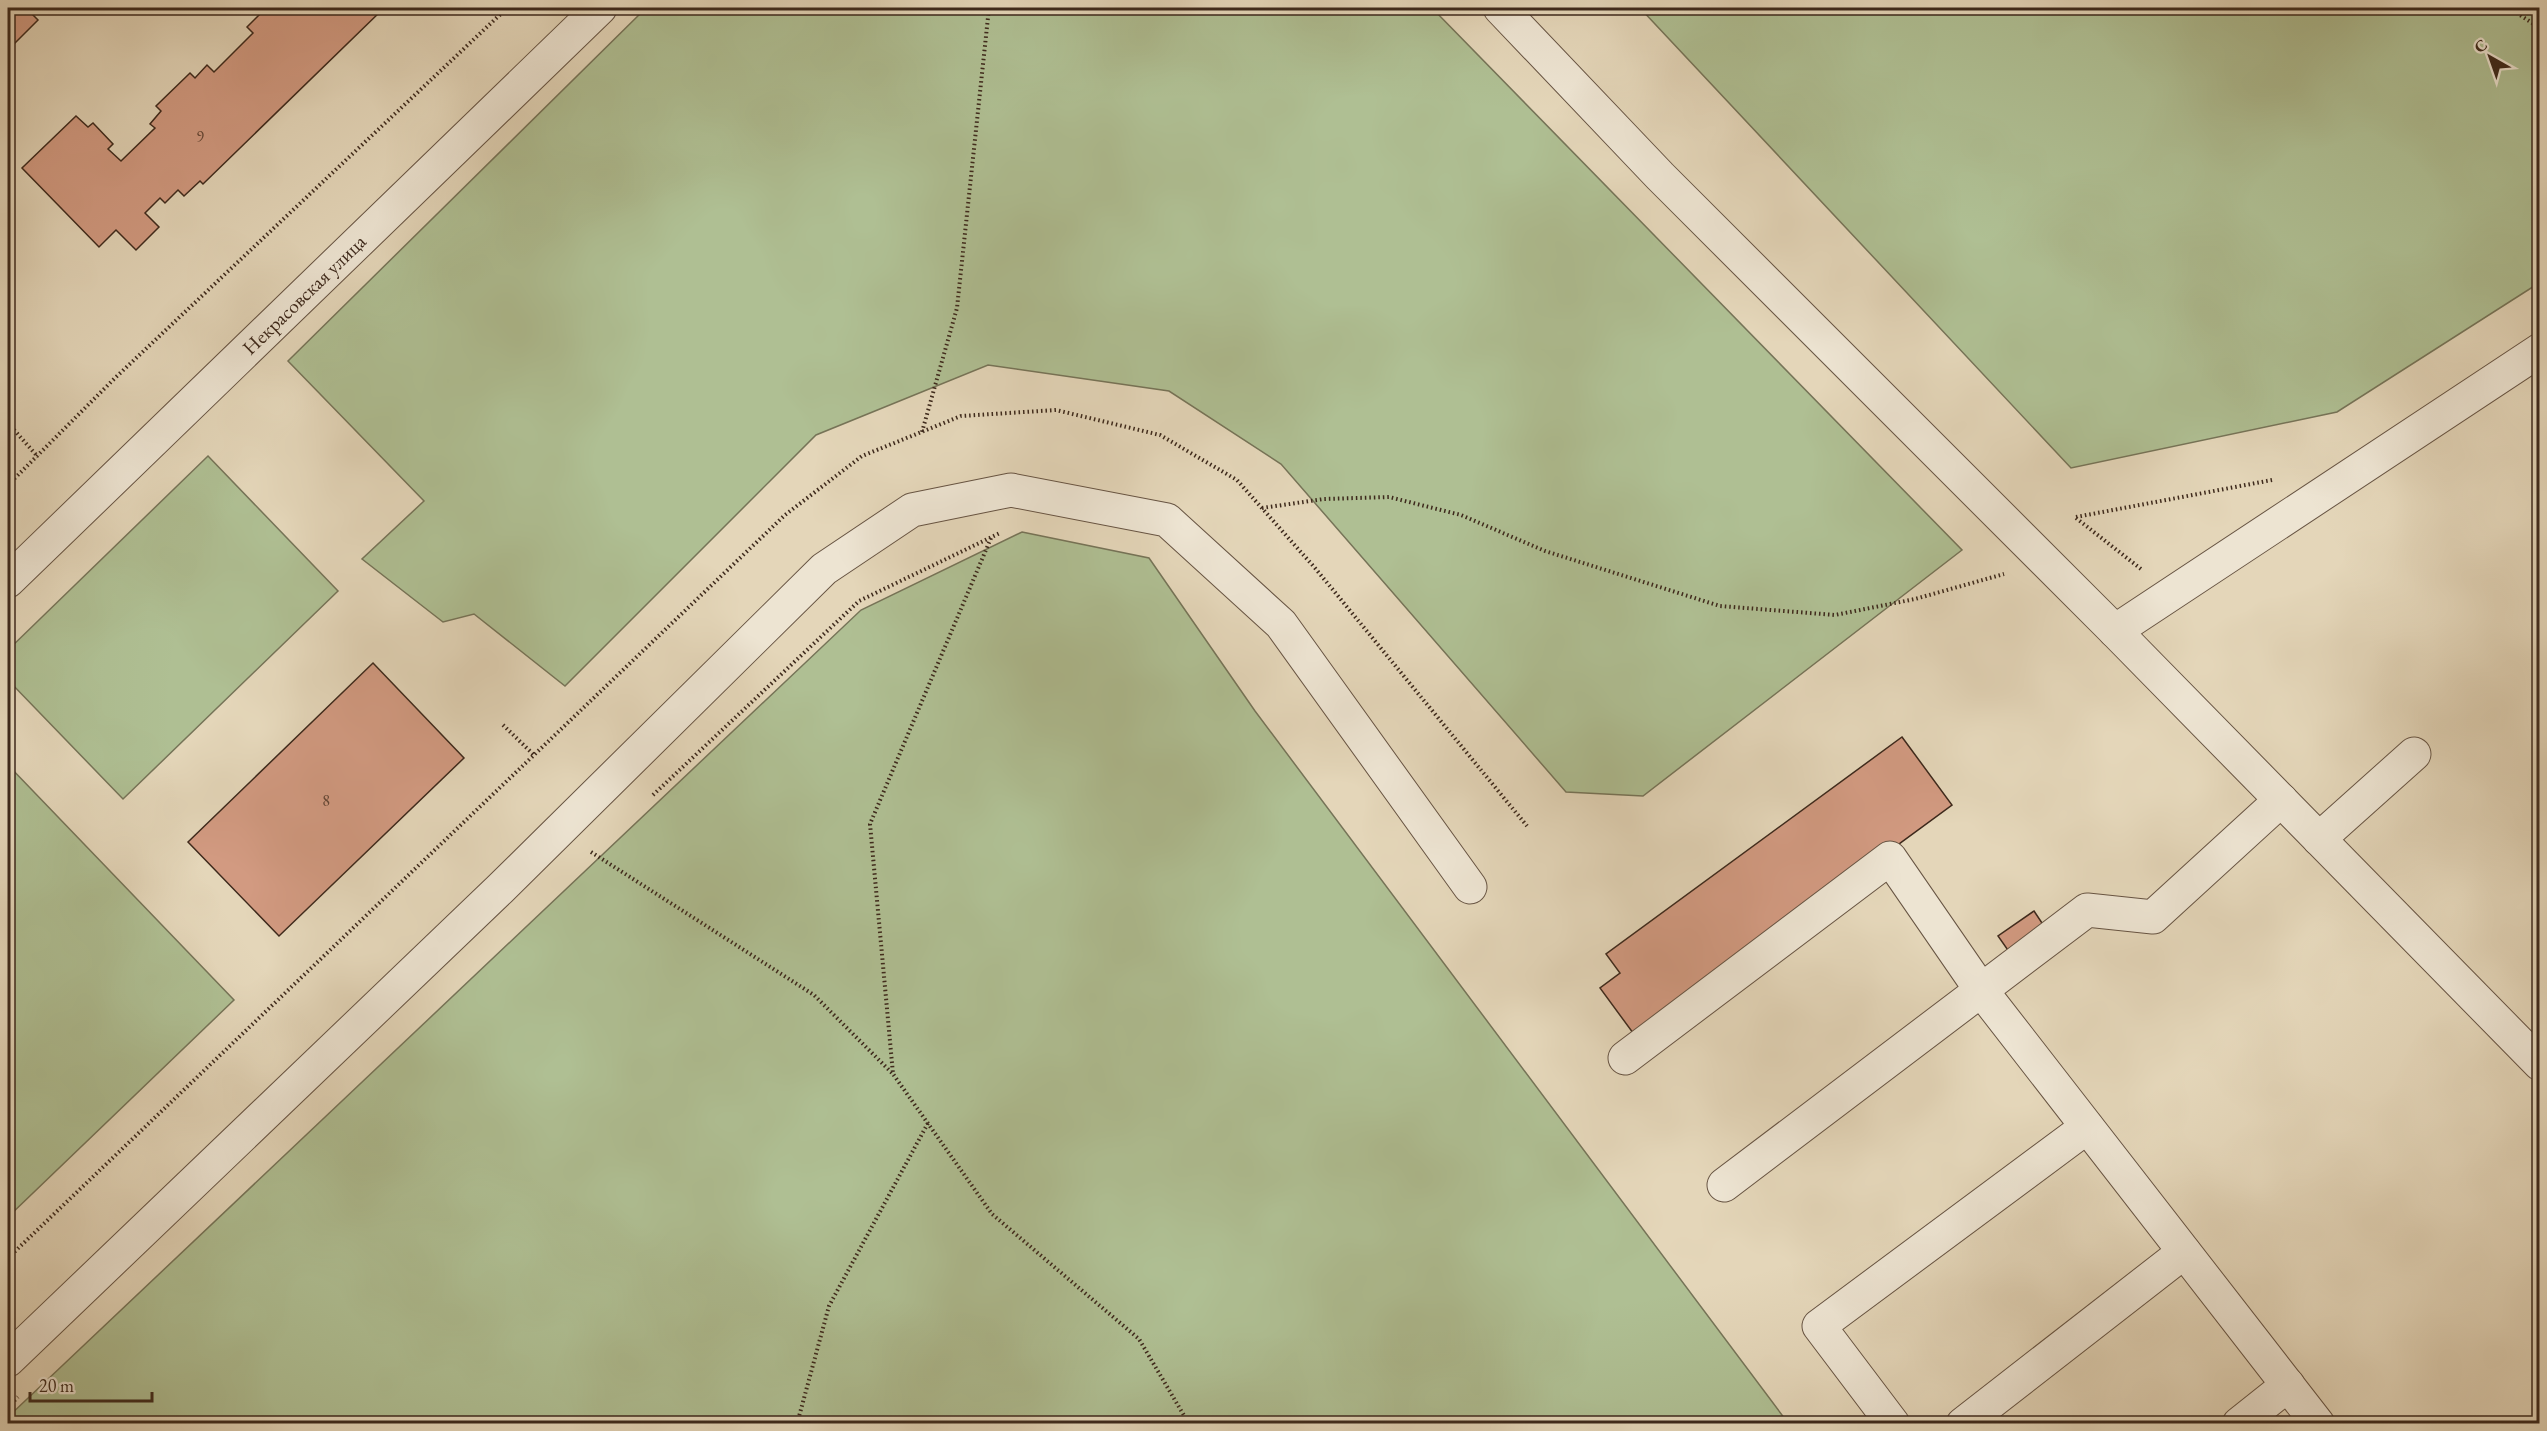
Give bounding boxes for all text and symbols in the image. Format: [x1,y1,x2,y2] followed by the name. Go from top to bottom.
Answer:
[2460,27,2520,87] north arrow
[2470,34,2492,58] text: С
[196,126,204,147] house number: 9
[237,229,371,360] street label: Некрасовская улица
[322,790,330,811] house number: 8
[30,1365,152,1403] scale bar
[39,1374,74,1397] text: 20 m

